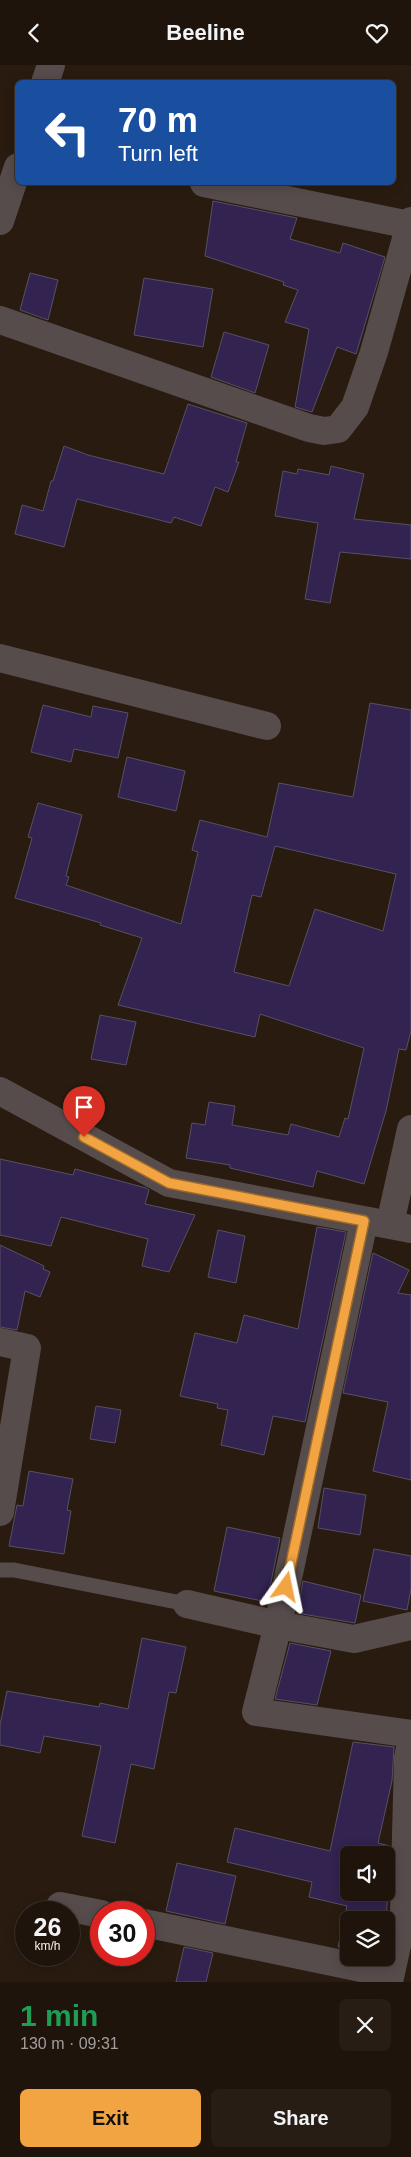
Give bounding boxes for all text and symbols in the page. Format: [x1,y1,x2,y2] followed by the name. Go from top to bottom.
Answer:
[20,19,48,47] icon: back
[363,19,391,47] icon: heart
[166,20,245,45] text: Beeline
[35,100,100,165] icon: left
[118,100,198,139] text: 70 m
[118,141,198,166] text: Turn left
[63,1086,105,1137] pin
[70,1093,98,1121] icon: arrive
[259,1560,311,1612] position arrow
[340,1846,395,1966] map controls
[340,1846,395,1901] button: sound
[90,1901,155,1966] speed limit sign: 30
[340,1911,395,1966] button: layers
[34,1913,61,1941] text: 26
[34,1939,61,1953] text: km/h
[20,1999,98,2032] text: 1 min
[339,1999,391,2051] button: close
[20,2035,119,2052] text: 130 m · 09:31
[20,2089,201,2147] button: Exit
[211,2089,391,2147] button: Share

